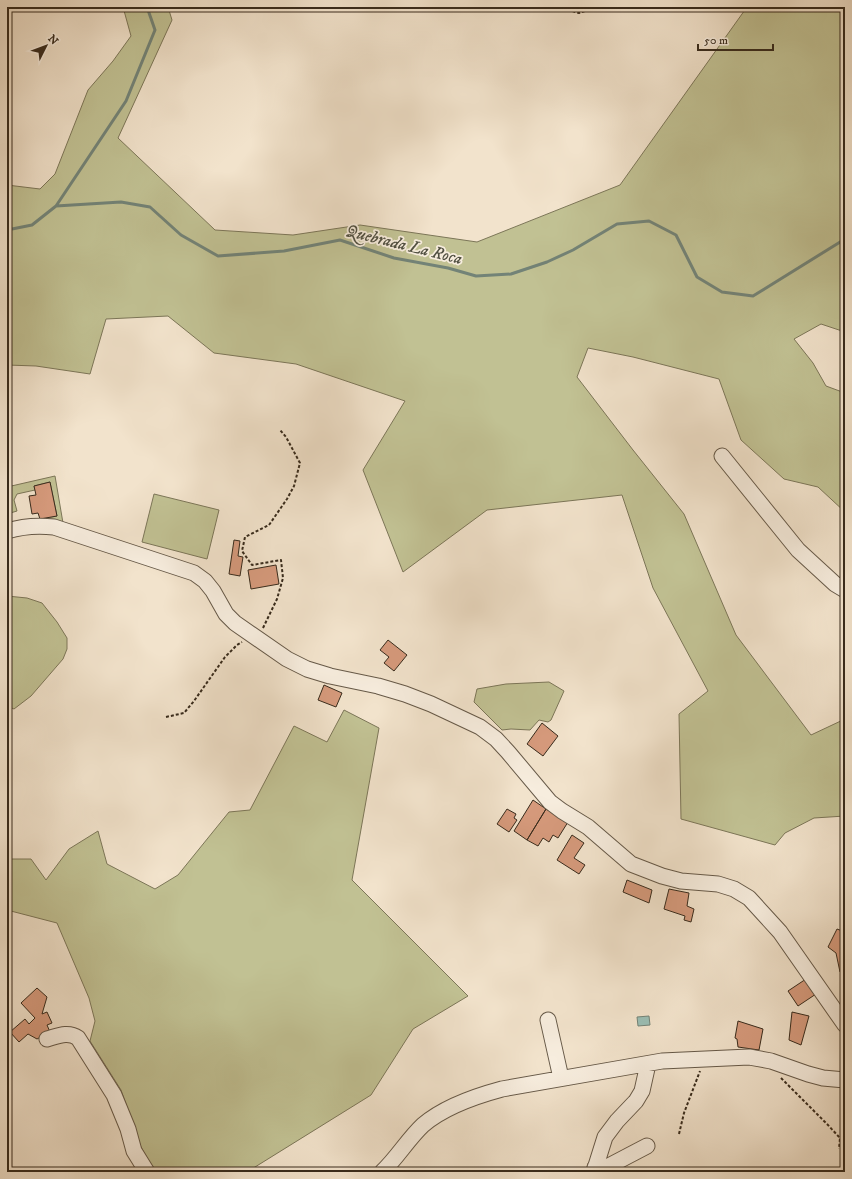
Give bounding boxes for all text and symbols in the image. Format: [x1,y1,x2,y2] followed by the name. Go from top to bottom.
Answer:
[26,26,66,66] north arrow
[698,26,773,52] scale bar
[44,32,61,48] text: N
[704,33,728,48] text: 50 m
[343,220,465,270] water label: Quebrada La Roca

